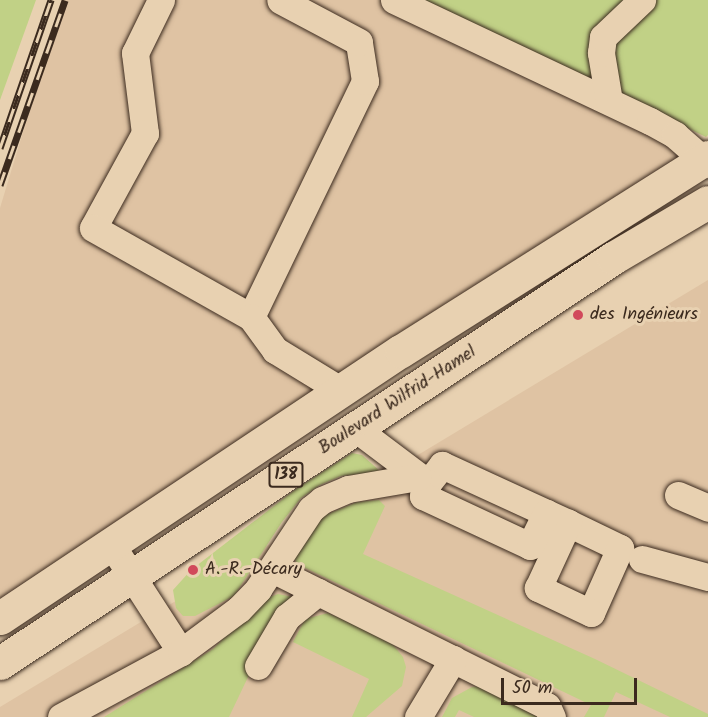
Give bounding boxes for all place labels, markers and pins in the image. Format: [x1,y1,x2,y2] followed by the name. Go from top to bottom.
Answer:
[590,304,698,326] place label: des Ingénieurs
[571,308,585,322] marker: des Ingénieurs
[205,559,302,581] place label: A.-R.-Décary
[186,563,200,577] marker: A.-R.-Décary

